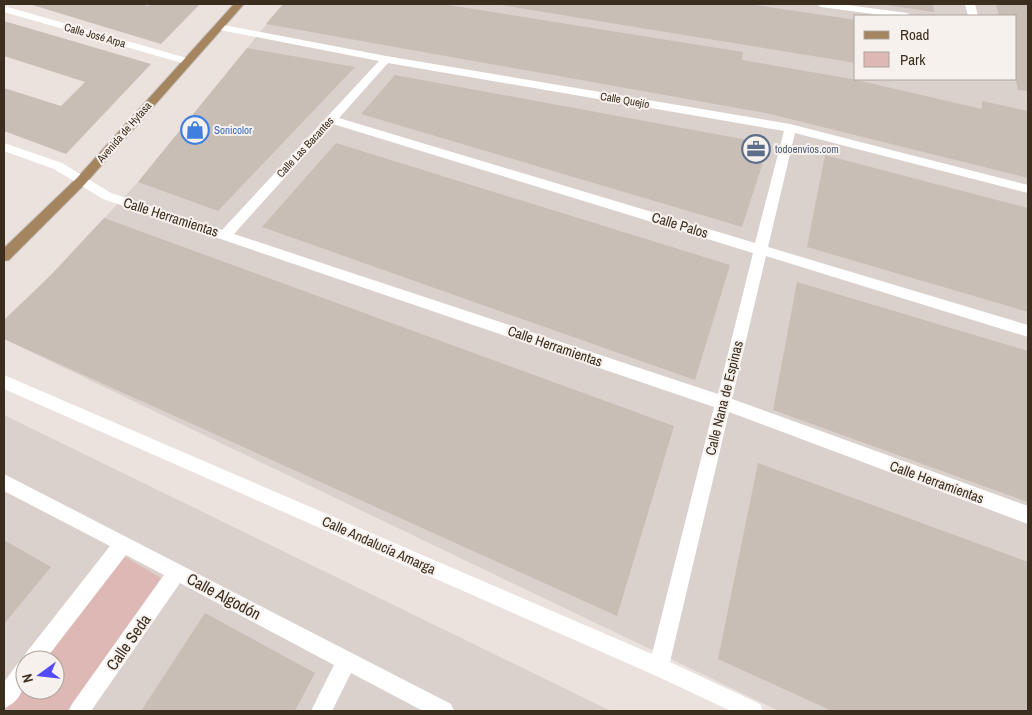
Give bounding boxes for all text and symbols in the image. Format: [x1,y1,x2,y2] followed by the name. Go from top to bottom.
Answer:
[854,15,1017,80] legend
[63,20,127,50] street label: Calle José Arpa
[900,24,929,45] text: Road
[900,49,926,70] text: Park
[599,89,651,111] street label: Calle Quejío
[93,99,154,166] street label: Avenida de Hytasa
[273,113,337,180] street label: Calle Las Bacantes
[180,115,210,145] shop icon: Sonicolor
[214,123,252,137] place label: Sonicolor
[741,134,771,164] office icon: todoenvios.com
[775,142,839,156] place label: todoenvios.com
[121,193,221,241] street label: Calle Herramientas
[650,208,711,242] street label: Calle Palos
[505,321,605,371] street label: Calle Herramientas
[701,339,747,457] street label: Calle Nana de Espinas
[887,457,987,507] street label: Calle Herramientas
[319,512,439,578] street label: Calle Andalucía Amarga
[183,567,265,625] street label: Calle Algodón
[101,609,156,675] street label: Calle Seda
[15,650,65,700] north arrow
[18,672,37,685] text: N

